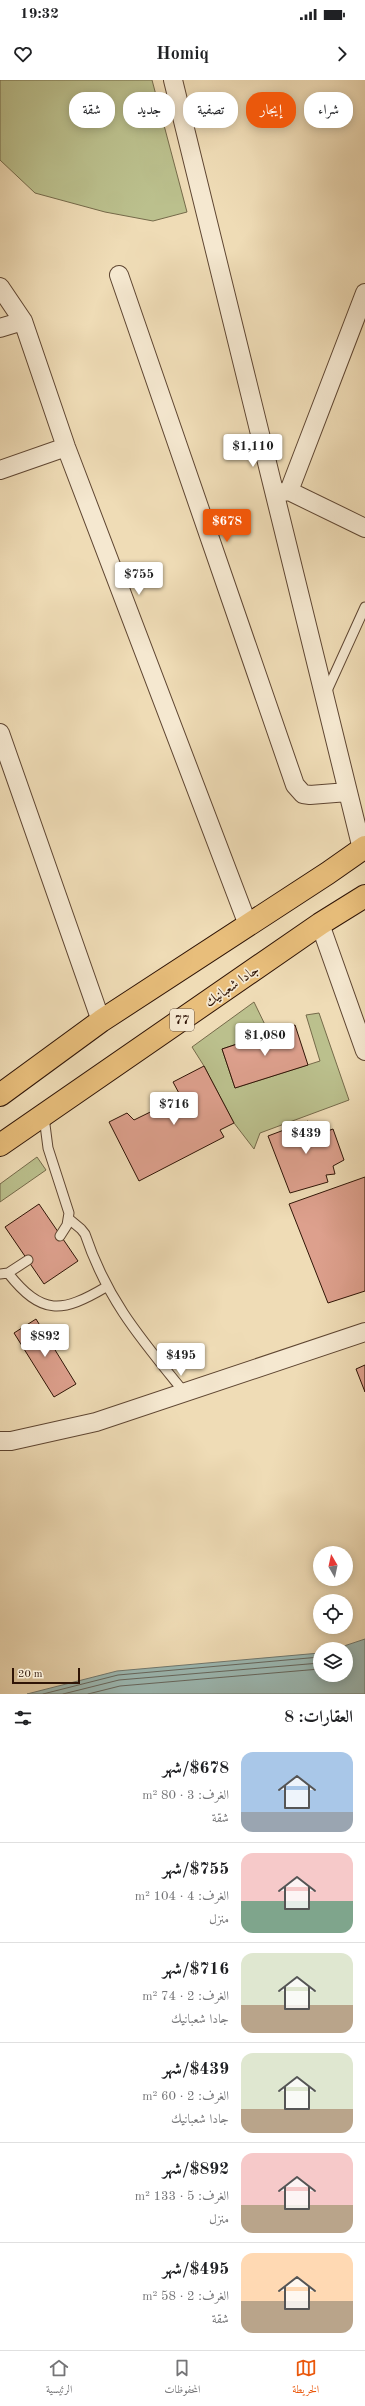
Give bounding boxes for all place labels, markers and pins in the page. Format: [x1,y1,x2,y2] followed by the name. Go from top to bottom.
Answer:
[220,434,286,468] pin: $1,110
[203,509,251,543] pin: $678
[115,562,163,596] pin: $755
[232,1023,298,1057] pin: $1,080
[150,1092,198,1126] pin: $716
[282,1121,330,1155] pin: $439
[21,1324,69,1358] pin: $892
[157,1343,205,1377] pin: $495

